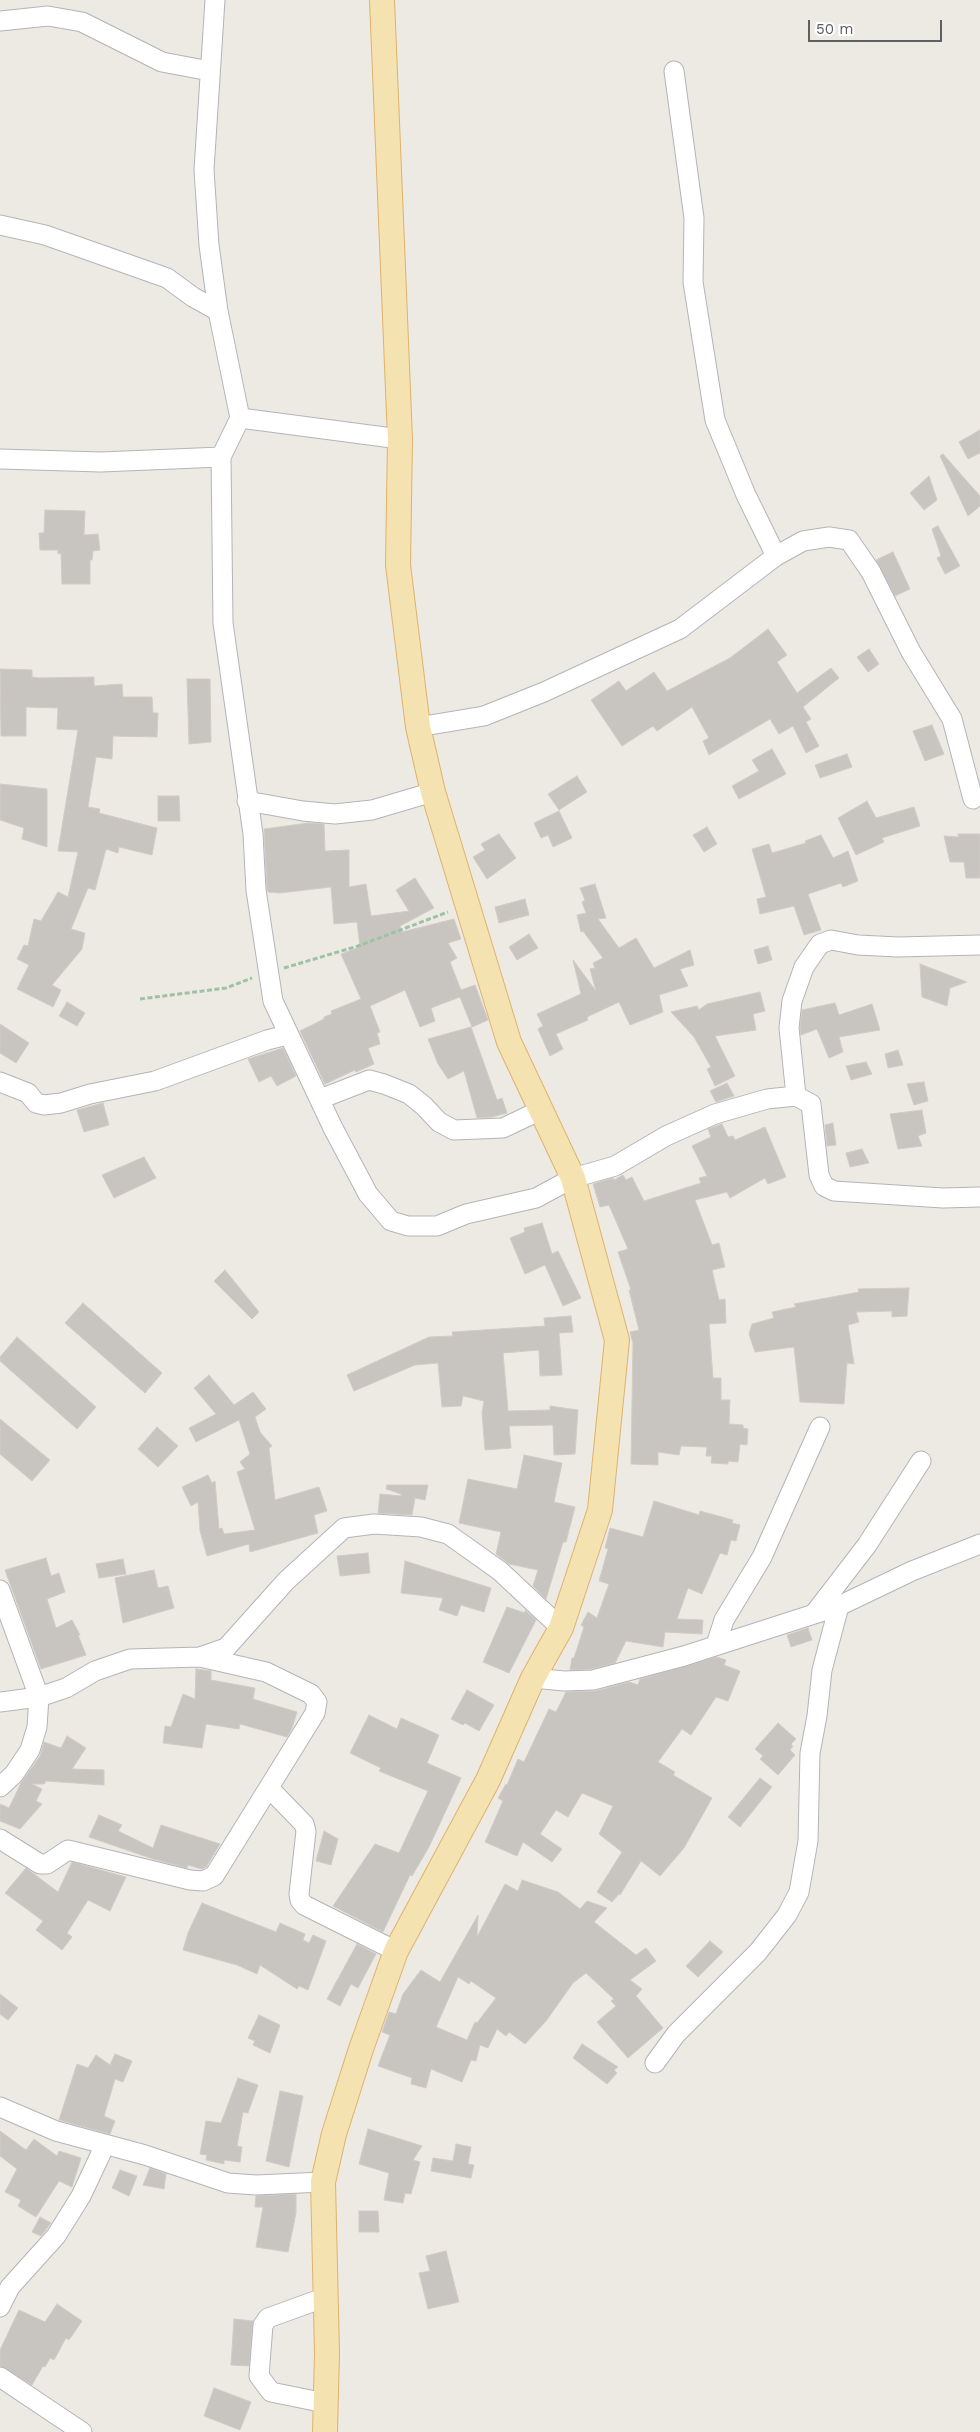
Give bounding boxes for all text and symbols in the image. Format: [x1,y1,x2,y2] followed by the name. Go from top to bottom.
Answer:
[810,10,944,42] scale bar
[816,20,853,38] text: 50 m

